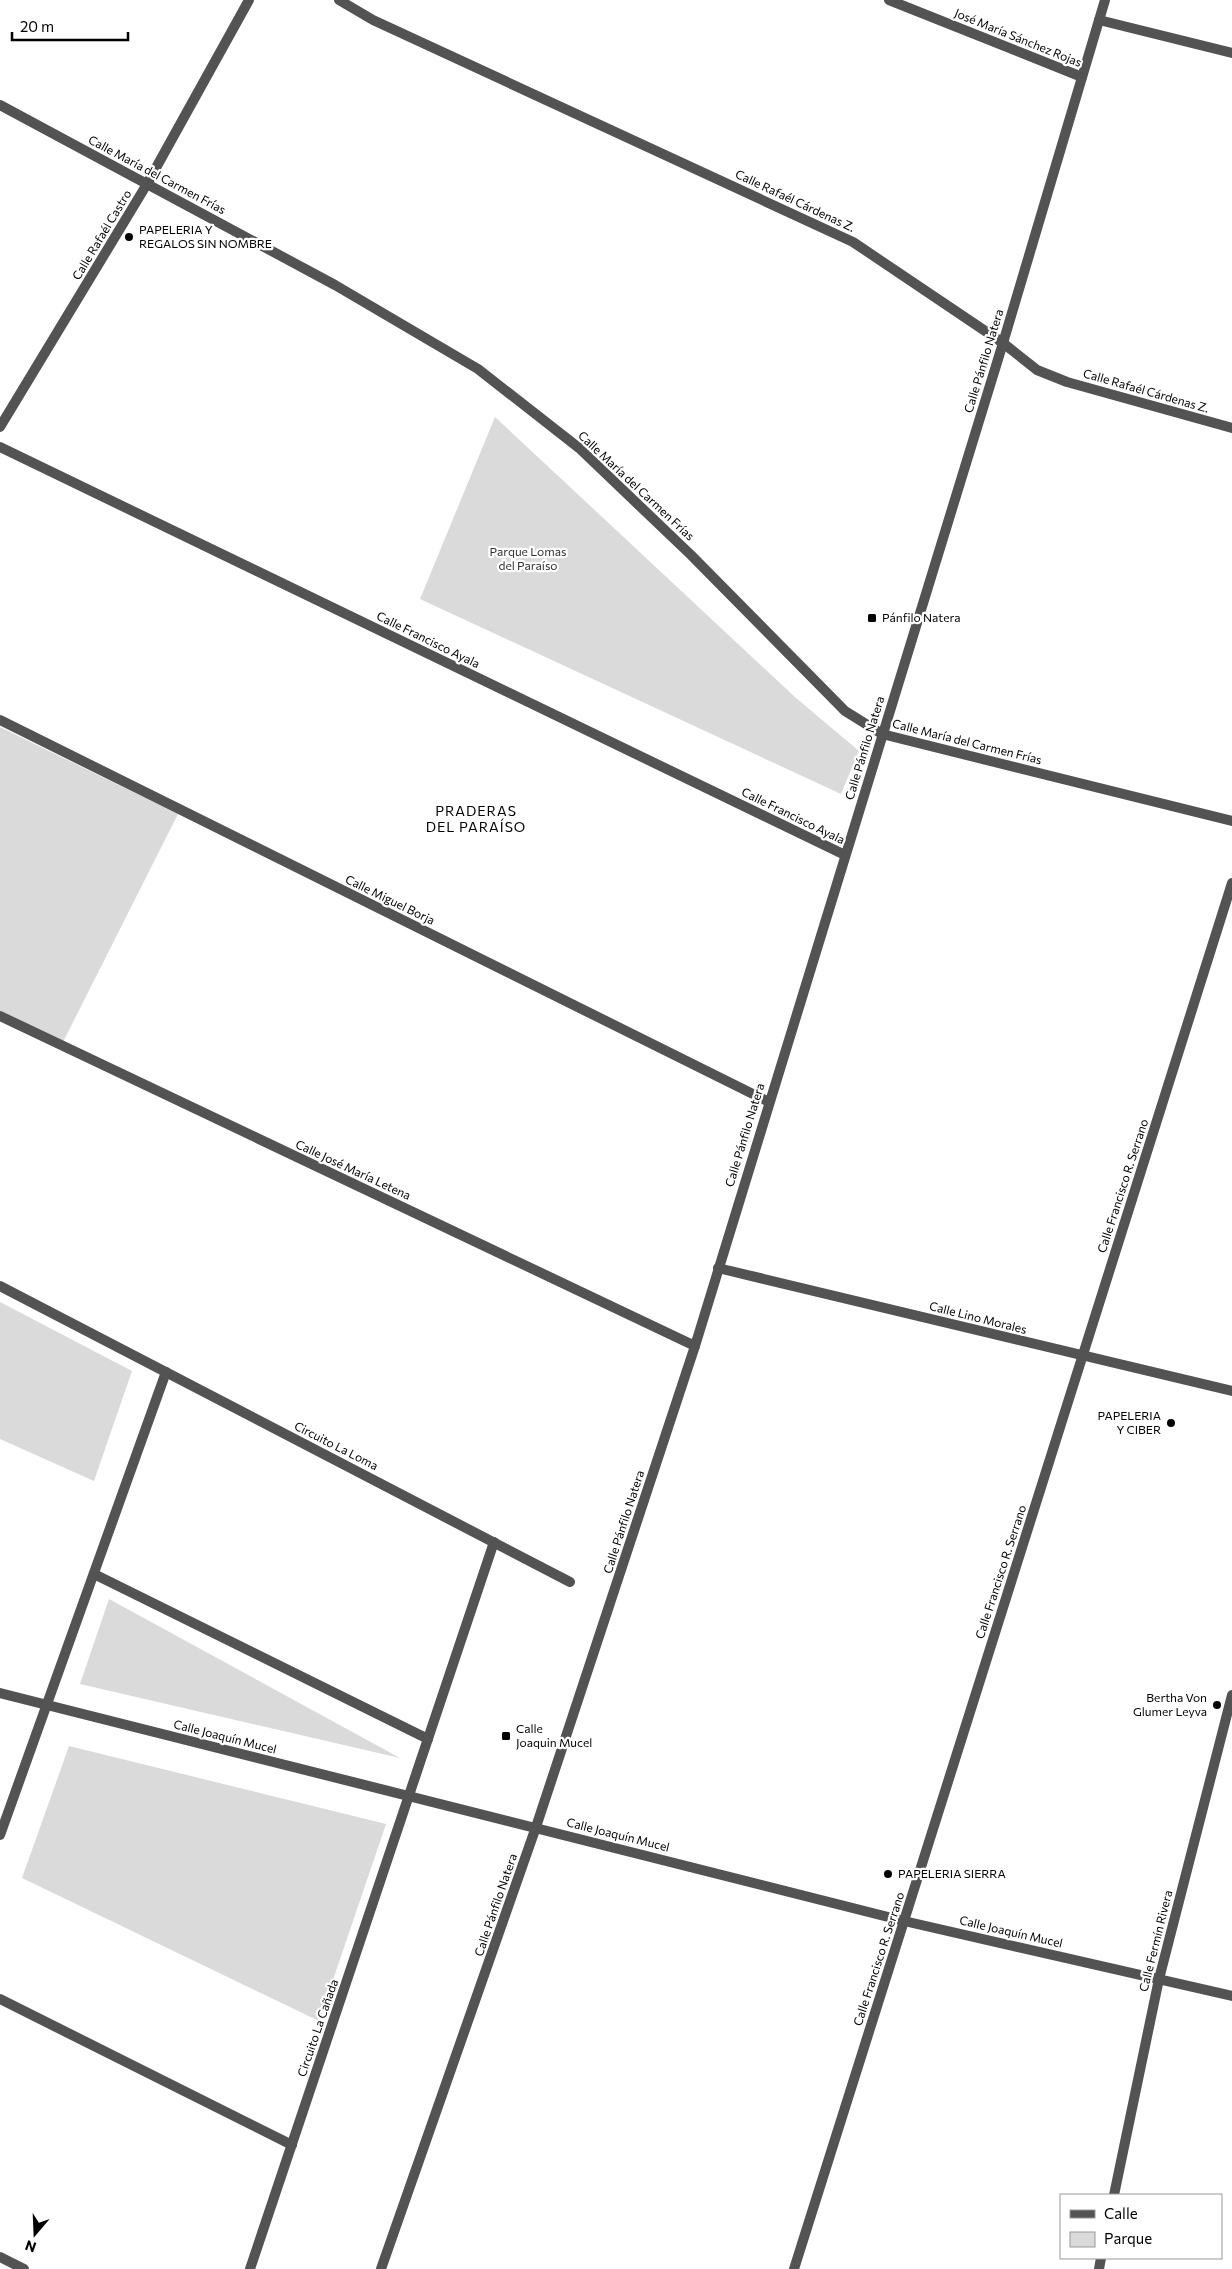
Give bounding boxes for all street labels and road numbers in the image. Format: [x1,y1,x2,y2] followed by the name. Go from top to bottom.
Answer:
[952,5,1084,70] street label: José María Sánchez Rojas
[86,132,229,216] street label: Calle María del Carmen Frías
[733,166,858,234] street label: Calle Rafaél Cárdenas Z.
[69,187,134,282] street label: Calle Rafaél Castro
[961,307,1005,414] street label: Calle Pánfilo Natera
[1082,365,1211,415] street label: Calle Rafaél Cárdenas Z.
[576,428,698,543] street label: Calle María del Carmen Frías
[375,608,482,670] street label: Calle Francisco Ayala
[842,694,886,801] street label: Calle Pánfilo Natera
[891,716,1043,766] street label: Calle María del Carmen Frías
[740,784,847,846] street label: Calle Francisco Ayala
[343,871,437,927] street label: Calle Miguel Borja
[722,1081,766,1188] street label: Calle Pánfilo Natera
[1094,1117,1150,1254] street label: Calle Francisco R. Serrano
[293,1136,413,1203] street label: Calle José María Letena
[928,1298,1028,1336] street label: Calle Lino Morales
[292,1418,381,1472] street label: Circuito La Loma
[600,1468,646,1575] street label: Calle Pánfilo Natera
[972,1503,1028,1640] street label: Calle Francisco R. Serrano
[172,1716,278,1757] street label: Calle Joaquín Mucel
[565,1814,671,1855] street label: Calle Joaquín Mucel
[471,1852,519,1958] street label: Calle Pánfilo Natera
[1136,1889,1174,1993] street label: Calle Fermín Rivera
[850,1890,906,2027] street label: Calle Francisco R. Serrano
[958,1912,1064,1951] street label: Calle Joaquín Mucel
[294,1977,340,2078] street label: Circuito La Cañada

